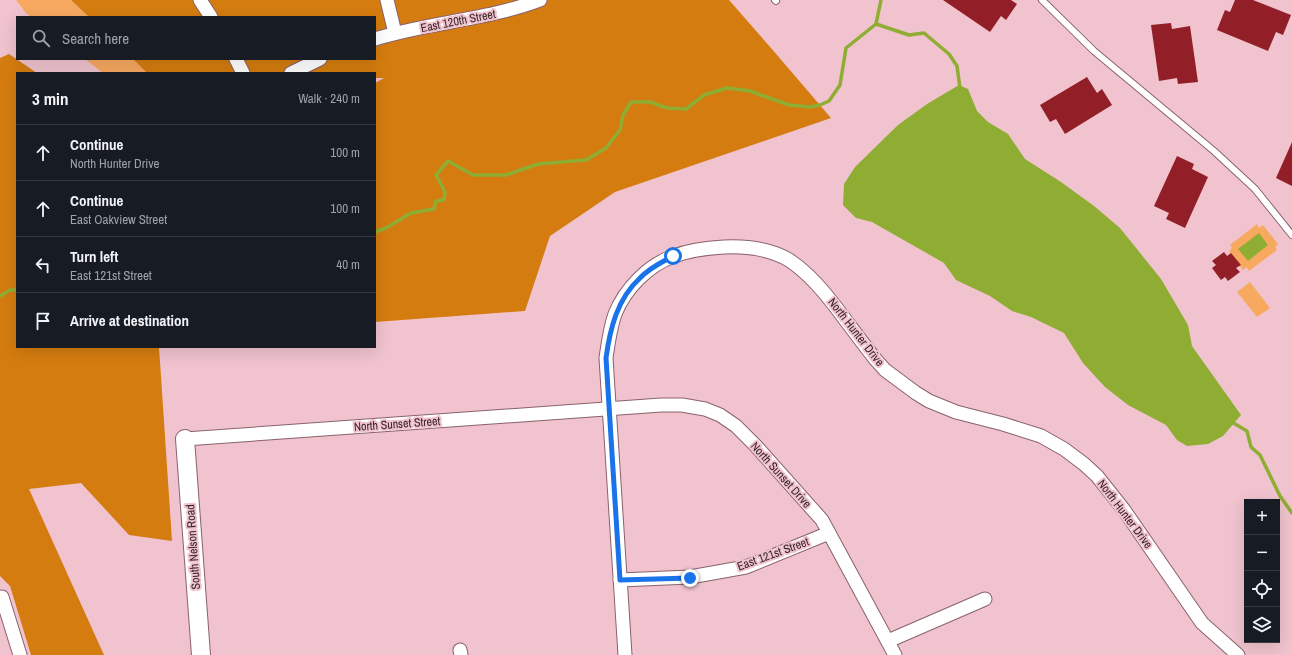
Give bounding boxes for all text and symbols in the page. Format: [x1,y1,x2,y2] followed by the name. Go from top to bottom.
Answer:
[419,6,497,36] street label: East 120th Street
[16,16,376,60] search box
[30,27,52,49] icon: search
[62,28,129,49] text: Search here
[32,87,68,110] text: 3 min
[298,90,360,107] text: Walk · 240 m
[70,134,123,155] text: Continue
[32,142,54,164] icon: ahead
[330,144,360,161] text: 100 m
[70,155,159,172] text: North Hunter Drive
[70,190,123,211] text: Continue
[32,198,54,220] icon: ahead
[330,200,360,217] text: 100 m
[70,211,167,228] text: East Oakview Street
[70,246,118,267] text: Turn left
[664,247,682,265] route start
[32,254,54,276] icon: left
[336,256,360,273] text: 40 m
[70,267,152,284] text: East 121st Street
[824,295,888,369] street label: North Hunter Drive
[32,310,54,332] icon: arrive
[70,310,189,331] text: Arrive at destination
[353,413,441,435] street label: North Sunset Street
[747,439,815,511] street label: North Sunset Drive
[1094,476,1156,552] street label: North Hunter Drive
[1244,499,1280,643] map controls
[1244,499,1280,535] button: +
[182,504,204,590] street label: South Nelson Road
[735,533,811,574] street label: East 121st Street
[1244,535,1280,571] button: −
[681,569,699,587] route end
[1244,571,1280,607] button: locate
[1244,607,1280,643] button: layers

